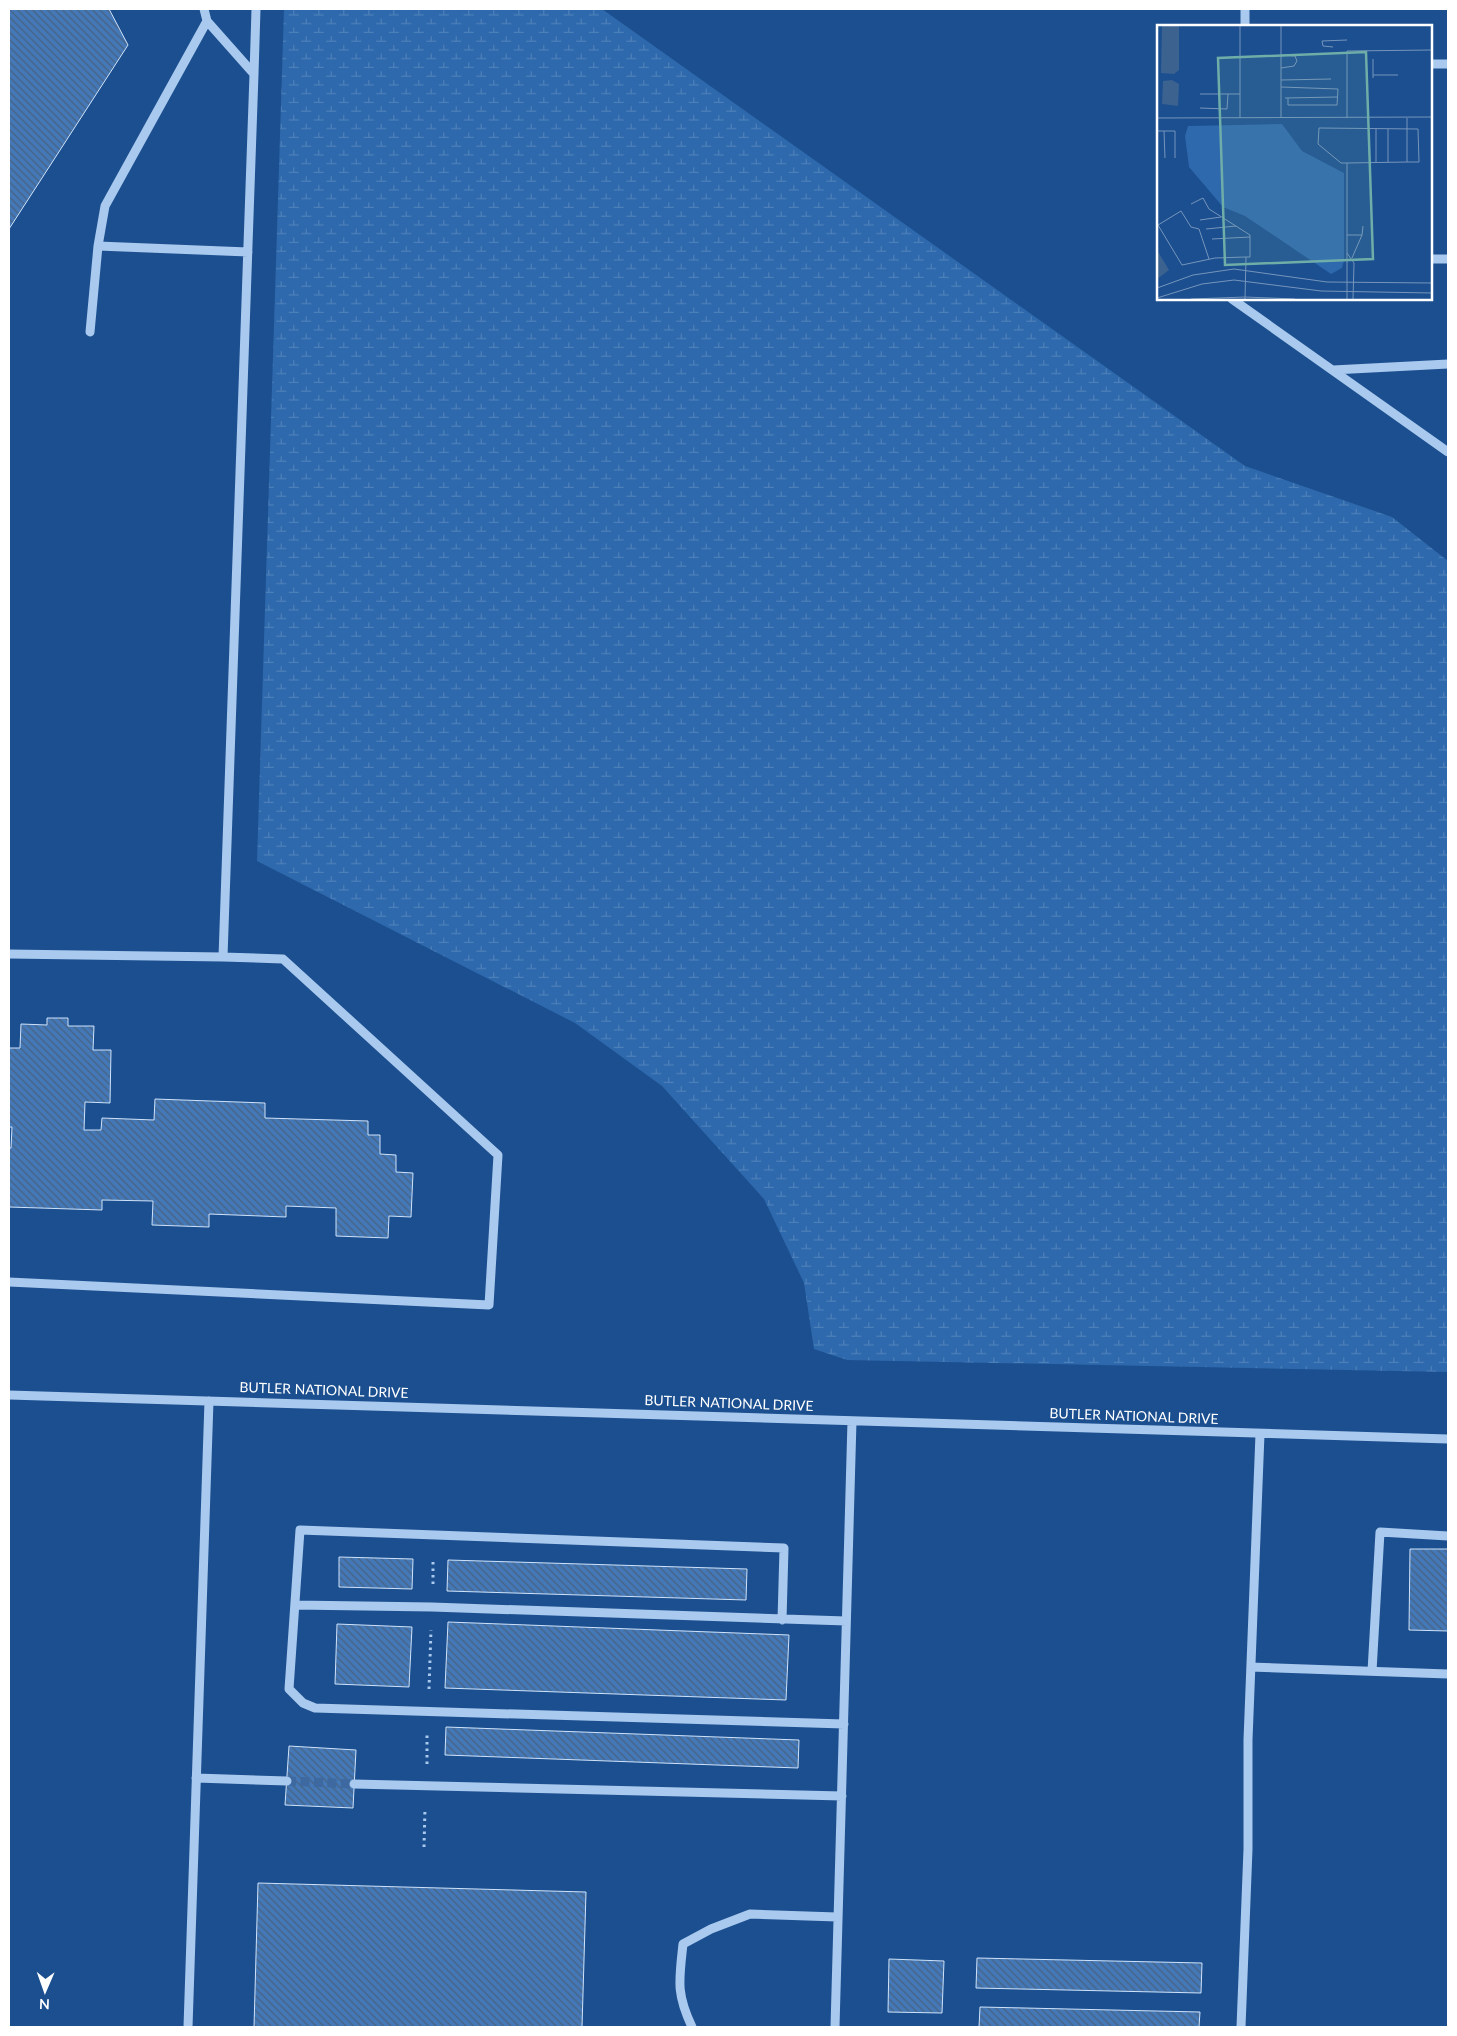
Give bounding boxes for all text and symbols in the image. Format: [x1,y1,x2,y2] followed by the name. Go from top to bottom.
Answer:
[1157,25,1432,300] inset map
[239,1378,409,1401] street label: BUTLER NATIONAL DRIVE
[644,1391,814,1414] street label: BUTLER NATIONAL DRIVE
[1049,1404,1219,1427] street label: BUTLER NATIONAL DRIVE
[20,1966,70,2016] north arrow
[39,1996,50,2013] text: N

